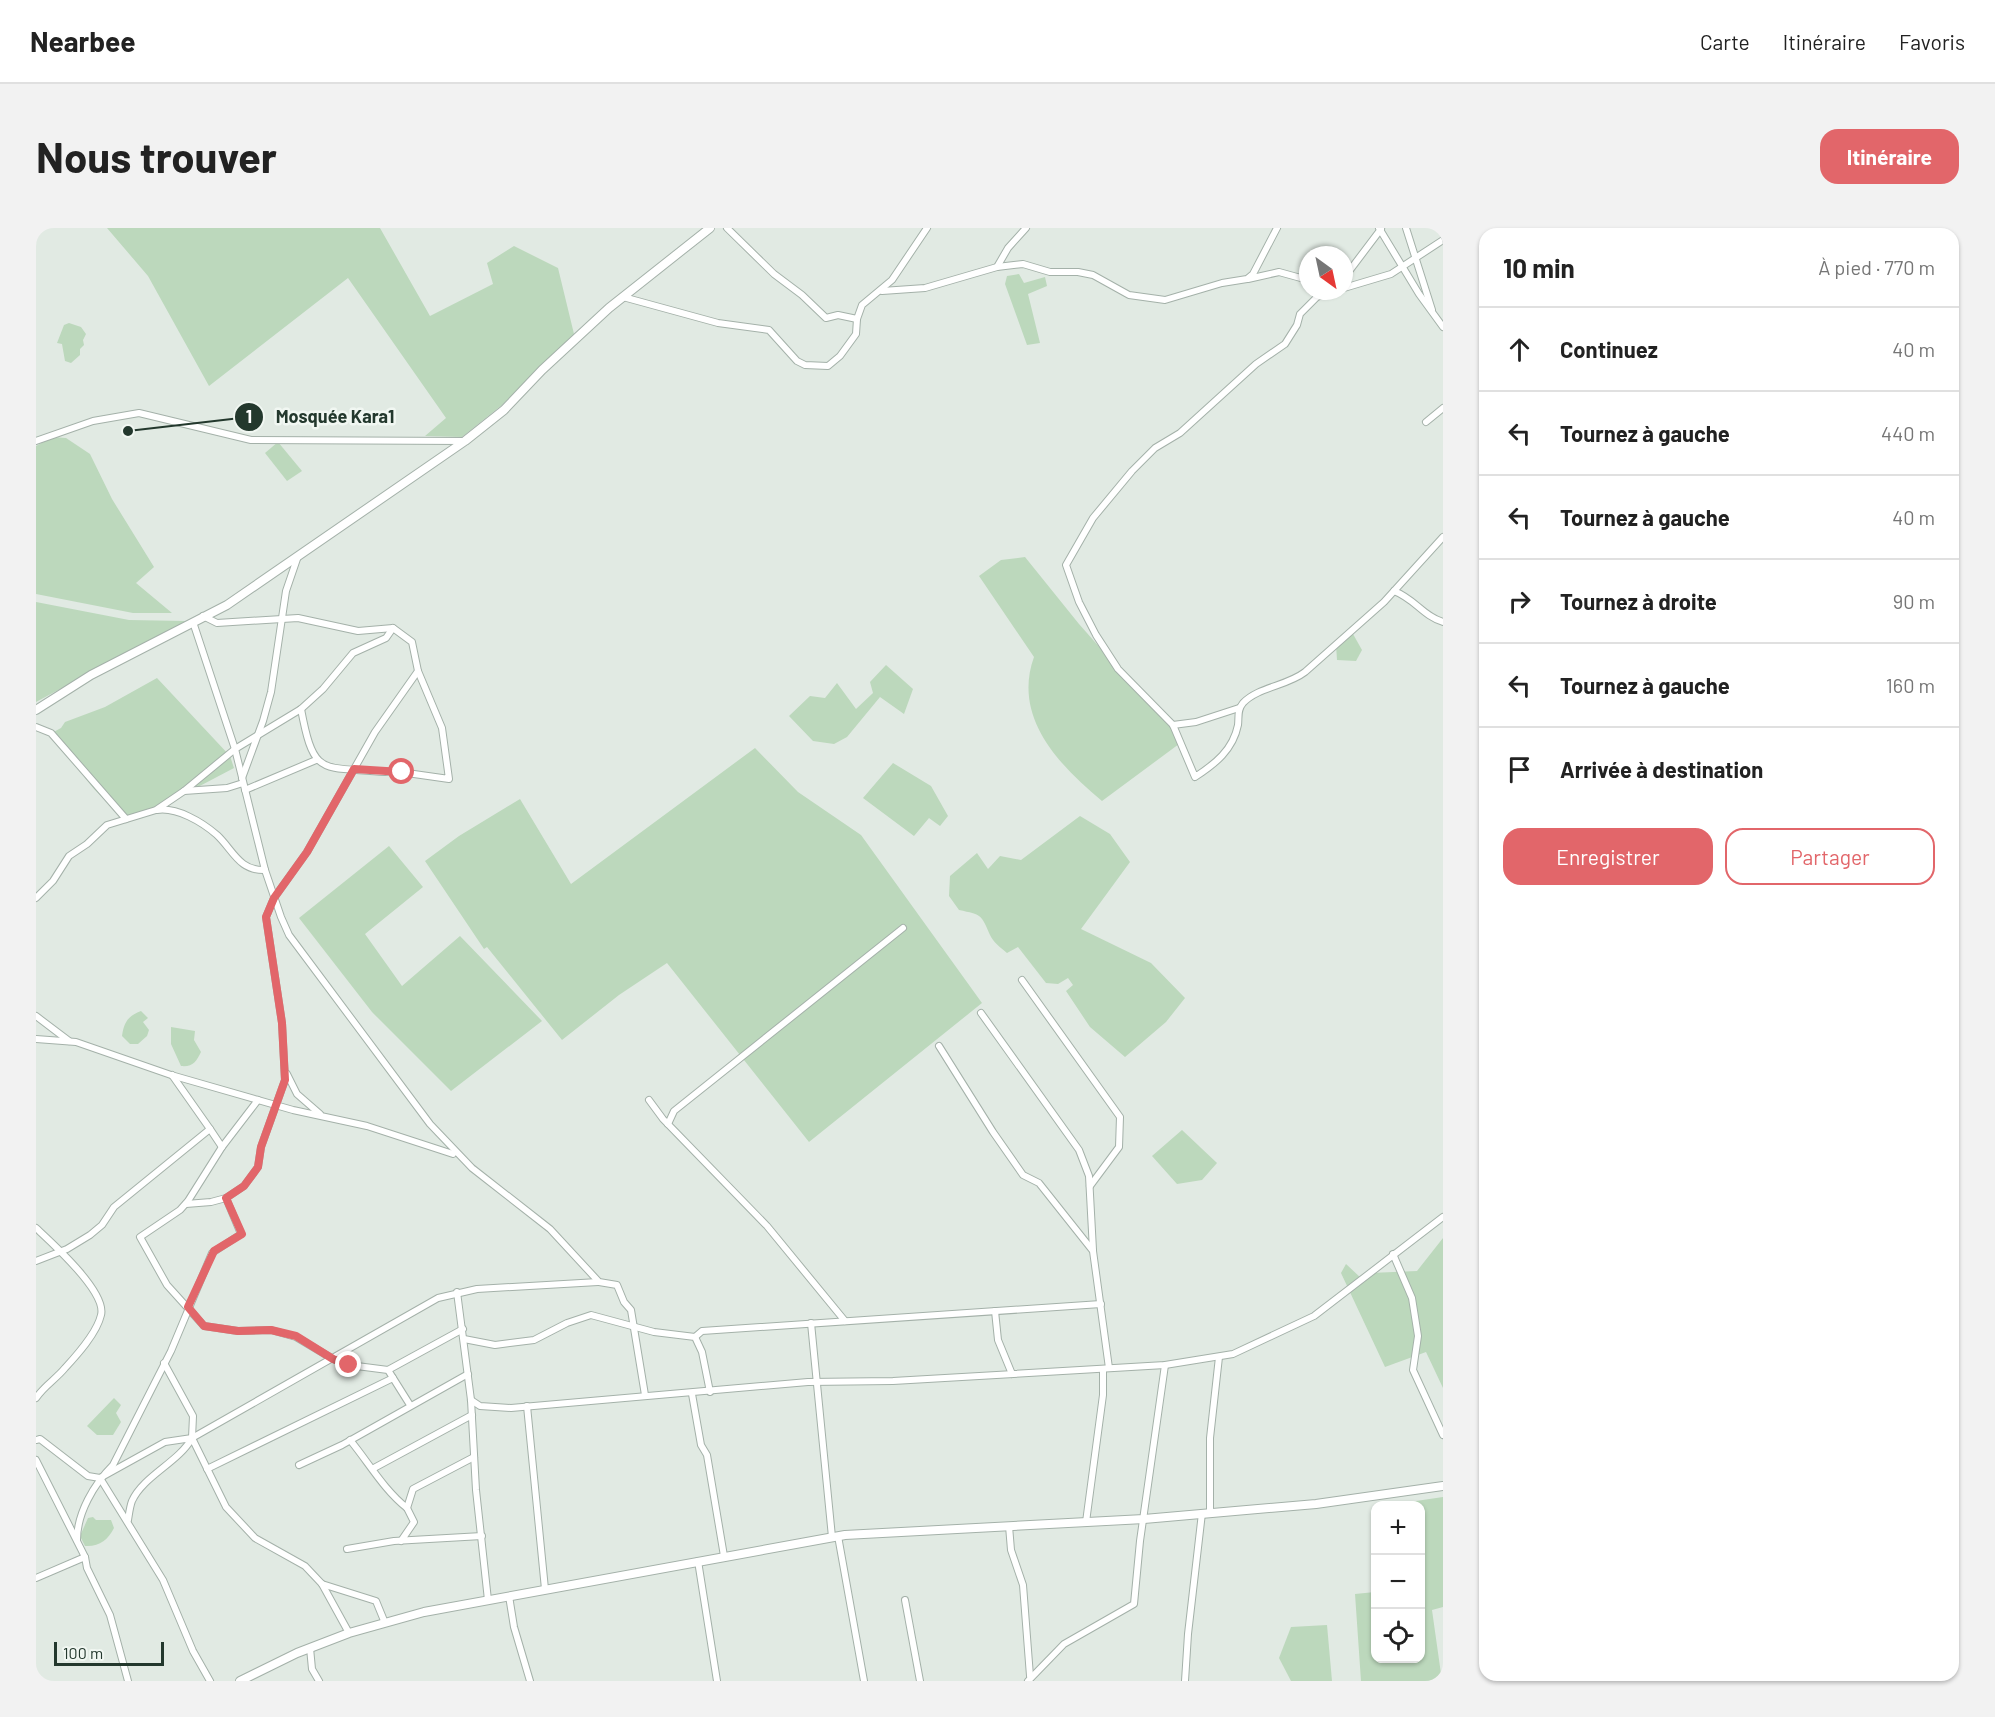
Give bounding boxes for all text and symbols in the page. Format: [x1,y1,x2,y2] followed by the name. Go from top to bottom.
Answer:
[30,24,136,58] text: Nearbee
[1700,29,1750,54] text: Carte
[1783,29,1866,54] text: Itinéraire
[1899,29,1965,54] text: Favoris
[1820,129,1959,184] button: Itinéraire
[36,131,277,181] text: Nous trouver
[1299,246,1353,300] north arrow
[1503,252,1575,283] text: 10 min
[1818,255,1935,279] text: À pied · 770 m
[1503,333,1536,366] icon: ahead
[1560,336,1658,362] text: Continuez
[1892,337,1935,361] text: 40 m
[234,399,406,435] callout: Mosquée Kara1
[246,405,252,427] text: 1
[276,405,394,427] text: Mosquée Kara1
[1503,417,1536,450] icon: left
[1560,420,1730,446] text: Tournez à gauche
[1881,421,1935,445] text: 440 m
[1503,501,1536,534] icon: left
[1560,504,1730,530] text: Tournez à gauche
[1892,505,1935,529] text: 40 m
[1503,585,1536,618] icon: right
[1560,588,1717,614] text: Tournez à droite
[1893,589,1935,613] text: 90 m
[1503,669,1536,702] icon: left
[1560,672,1730,698] text: Tournez à gauche
[1886,673,1935,697] text: 160 m
[1503,753,1536,786] icon: arrive
[1560,756,1763,782] text: Arrivée à destination
[388,758,414,784] route start
[1503,828,1713,885] button: Enregistrer
[1725,828,1935,885] button: Partager
[335,1351,361,1377] route end
[1371,1501,1425,1663] map controls
[1371,1501,1425,1555] button: +
[1371,1555,1425,1609] button: −
[1371,1609,1425,1663] button: locate
[54,1639,164,1666] scale bar
[63,1643,103,1662] text: 100 m

